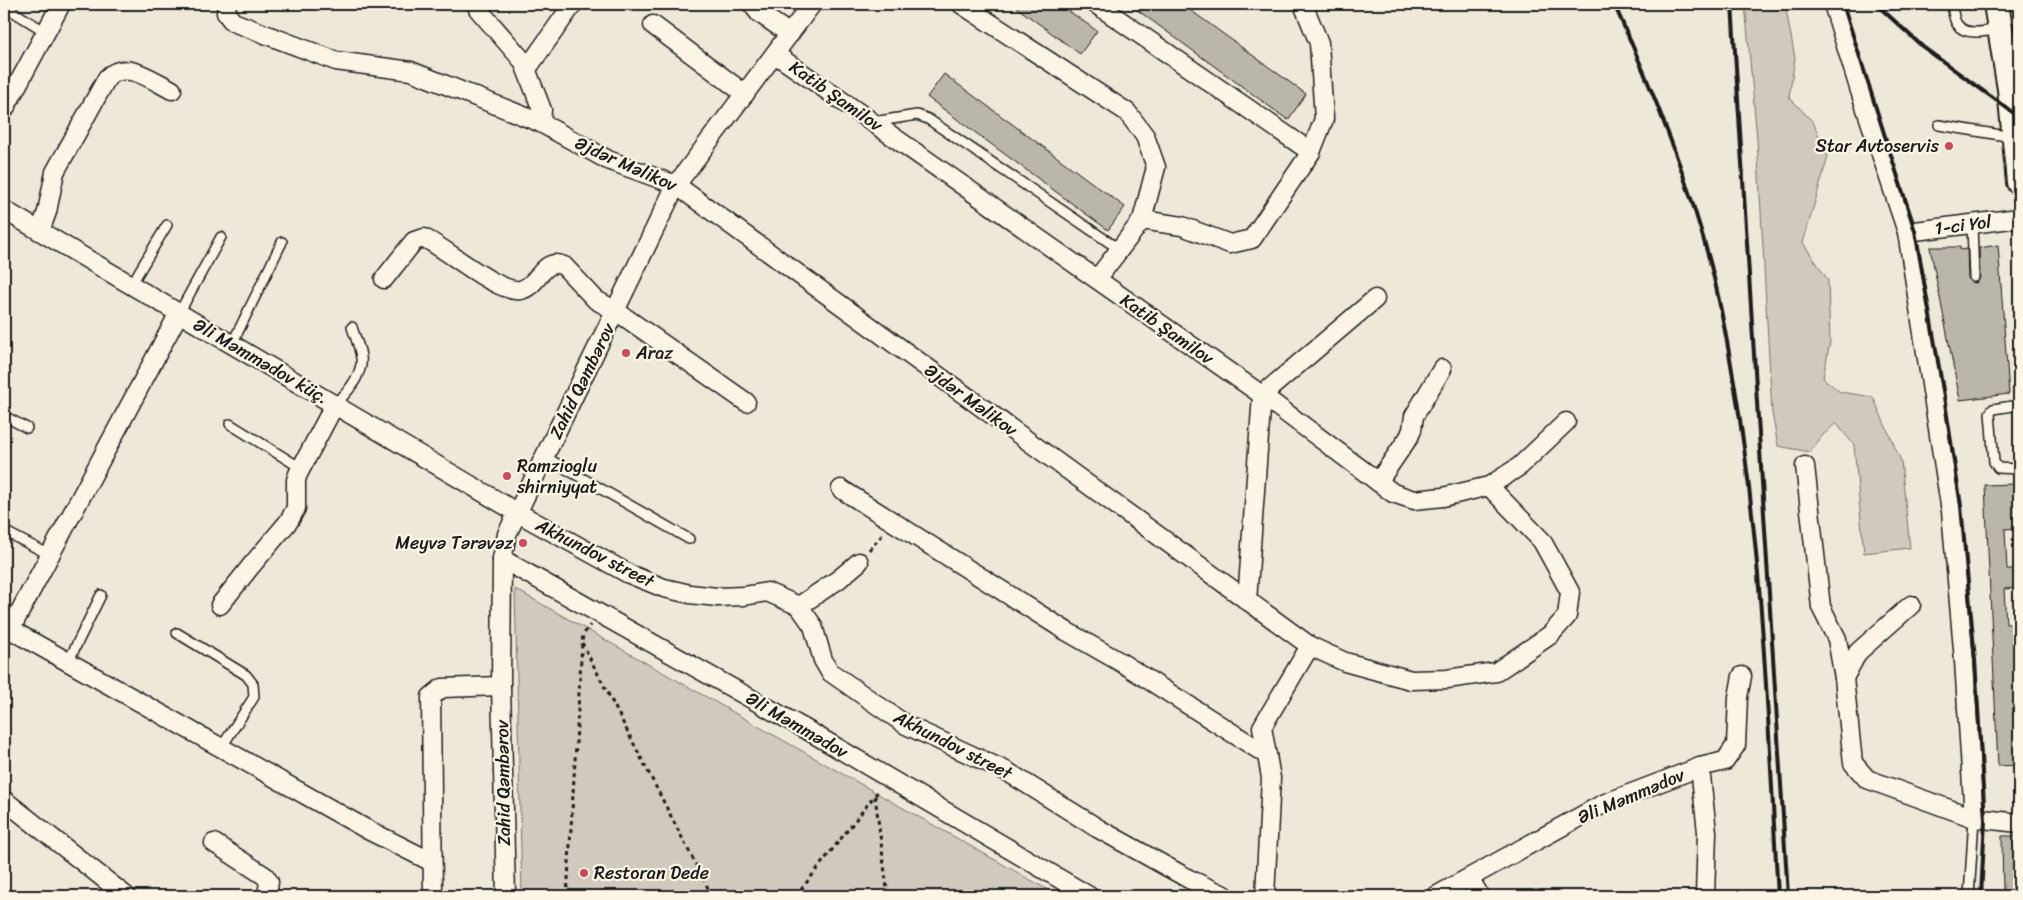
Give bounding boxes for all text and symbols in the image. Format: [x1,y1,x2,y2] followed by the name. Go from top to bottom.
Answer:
[782,52,890,141] street label: Katib Şamilov
[570,127,683,201] street label: Əjdər Məlikov
[1816,130,1940,162] place label: Star Avtoservis
[1943,140,1955,152] marker: Star Avtoservis
[1933,206,1994,244] street label: 1-ci Yol
[1113,285,1221,374] street label: Katib Şamilov
[187,309,335,413] street label: Əli Məmmədov küç.
[540,317,624,445] street label: Zahid Qəmbərov
[635,337,673,369] place label: Araz
[620,347,632,359] marker: Araz
[917,355,1025,445] street label: Əjdər Məlikov
[516,450,597,503] place label: Ramzioglu shirniyyat
[501,470,513,482] marker: Ramzioglu shirniyyat
[529,509,661,597] street label: Akhundov street
[395,527,513,559] place label: Meyvə Tərəvəz
[517,537,529,549] marker: Meyvə Tərəvəz
[740,683,855,768] street label: Əli Məmmədov
[887,701,1019,789] street label: Akhundov street
[486,719,520,846] street label: Zahid Qəmbərov
[1572,759,1690,833] street label: Əli Məmmədov
[594,857,709,889] place label: Restoran Dede
[578,867,590,879] marker: Restoran Dede

